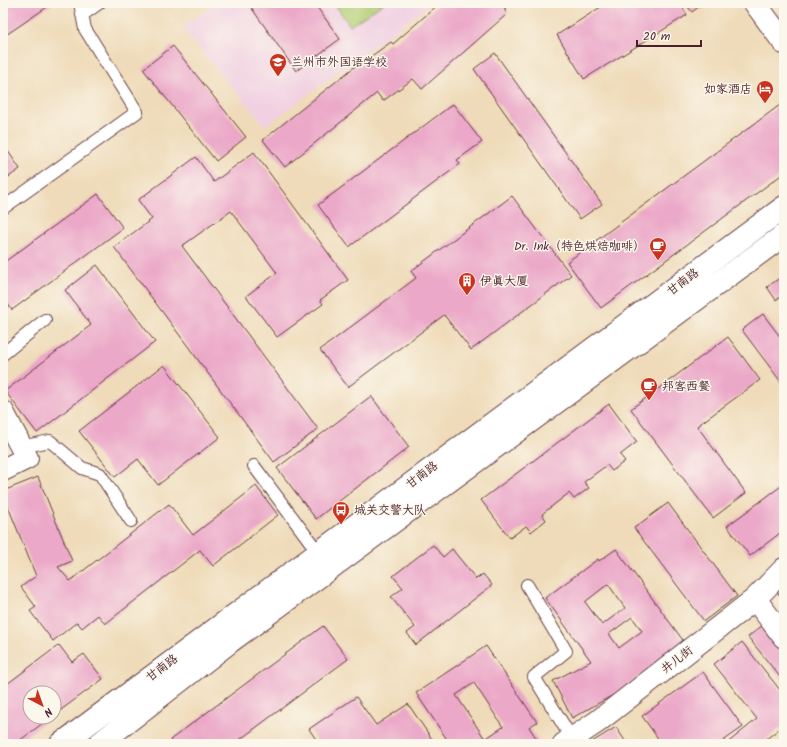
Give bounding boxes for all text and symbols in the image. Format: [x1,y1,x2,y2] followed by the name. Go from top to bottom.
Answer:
[637,22,701,48] scale bar
[643,27,671,46] text: 20 m
[268,52,288,77] school or university icon: 兰州市外国语学校
[291,53,387,72] place label: 兰州市外国语学校
[755,79,775,104] hotel icon: 如家酒店
[704,80,752,99] place label: 如家酒店
[648,236,668,261] cafe icon: Dr. Ink（特色烘焙咖啡）
[514,237,645,256] place label: Dr. Ink（特色烘焙咖啡）
[663,264,703,300] street label: 甘南路
[457,271,477,296] building icon: 伊真大厦
[480,272,528,291] place label: 伊真大厦
[639,376,659,401] cafe icon: 邦客西餐
[662,377,710,396] place label: 邦客西餐
[402,457,442,493] street label: 甘南路
[331,500,351,525] bus stop icon: 城关交警大队
[354,501,426,520] place label: 城关交警大队
[657,641,697,679] street label: 井儿街
[142,650,182,686] street label: 甘南路
[22,685,62,725] north arrow
[39,703,56,721] text: N

